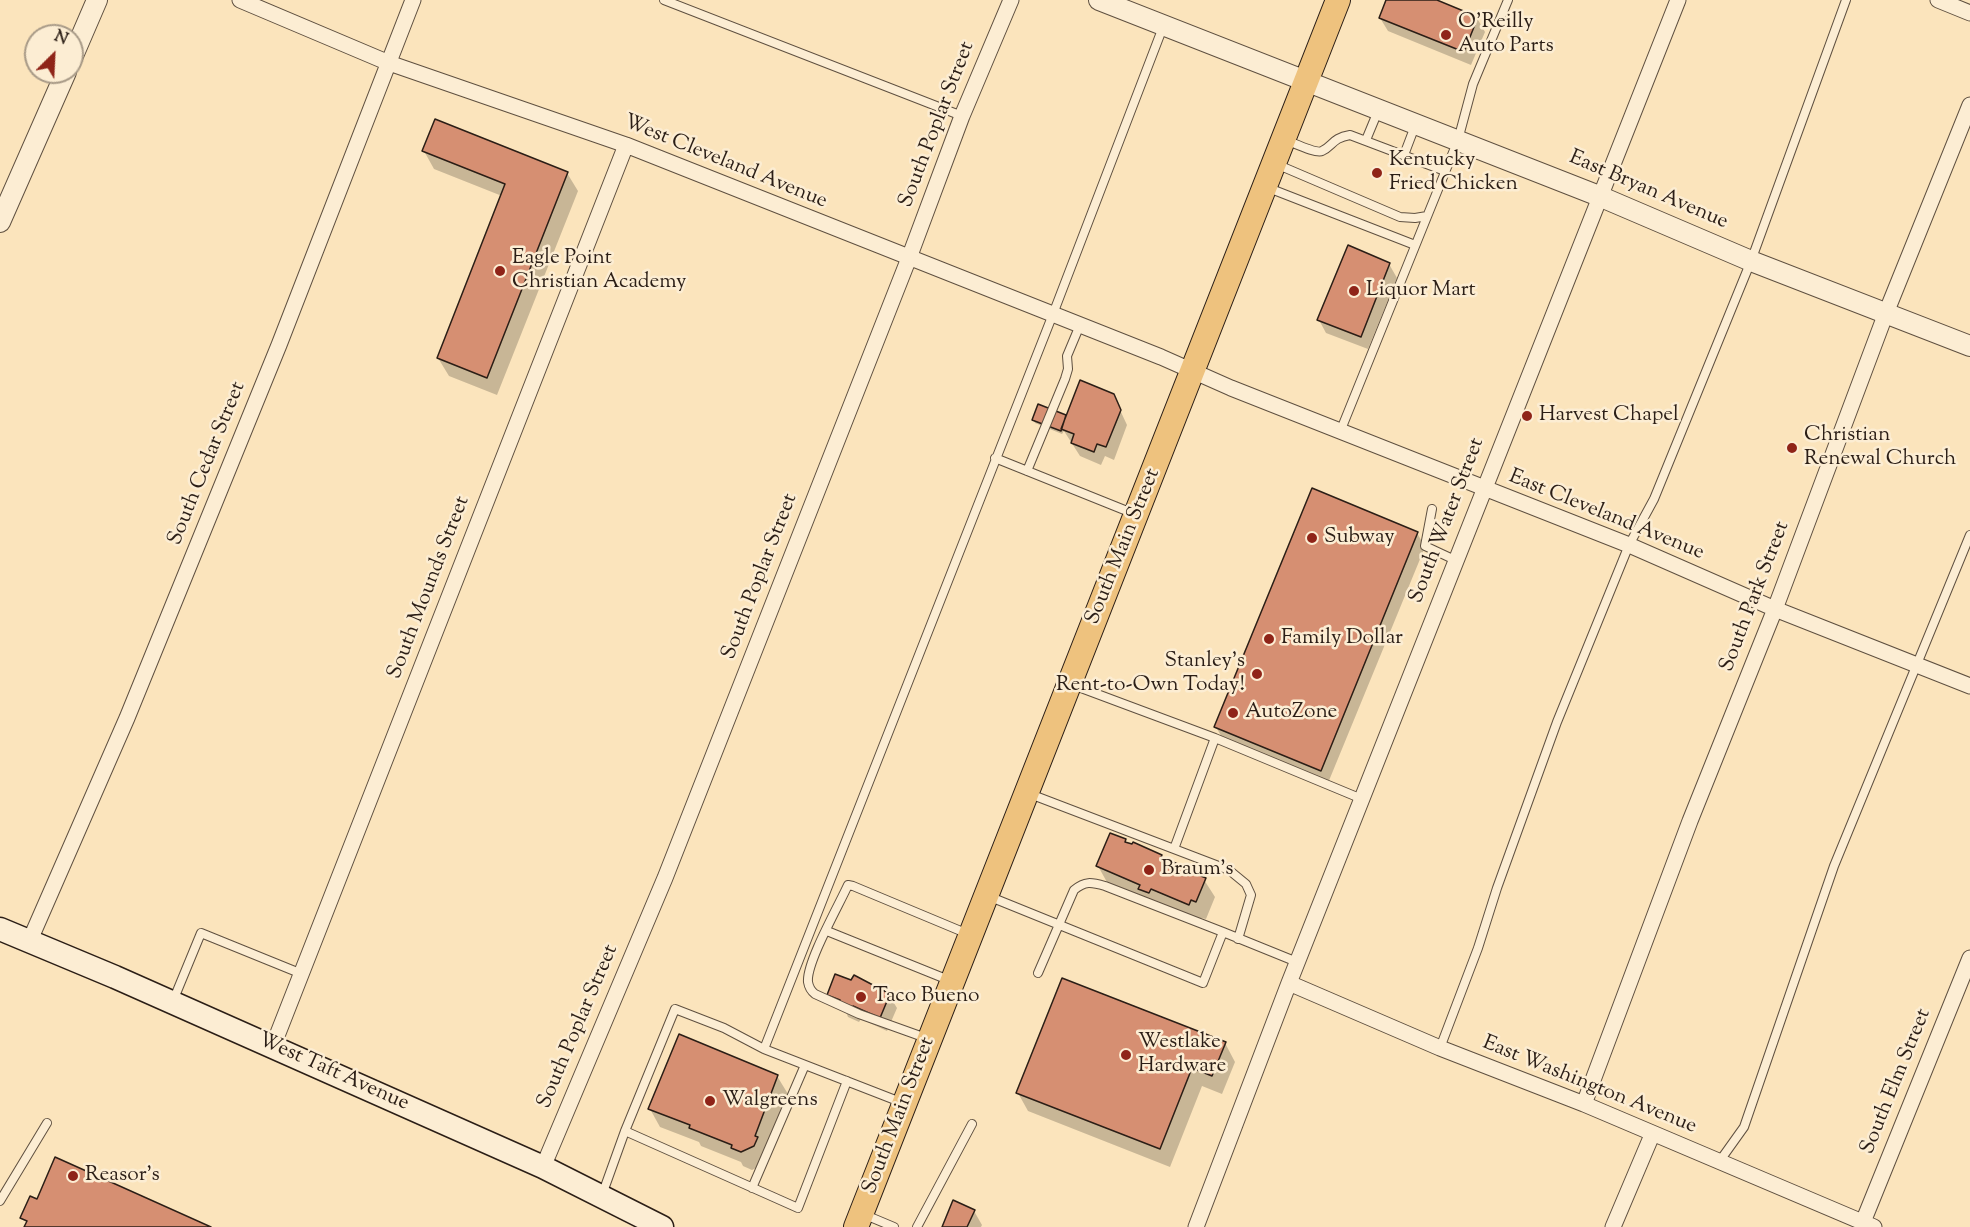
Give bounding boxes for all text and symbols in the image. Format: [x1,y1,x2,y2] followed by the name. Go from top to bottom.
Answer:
[1458,10,1554,60] place label: O'Reilly Auto Parts
[24,24,84,84] north arrow
[50,26,71,52] text: N
[1439,28,1453,42] marker: O'Reilly Auto Parts
[895,38,981,212] street label: South Poplar Street
[620,111,830,215] street label: West Cleveland Avenue
[1565,146,1731,236] street label: East Bryan Avenue
[1389,148,1518,198] place label: Kentucky Fried Chicken
[1370,166,1384,180] marker: Kentucky Fried Chicken
[512,246,686,296] place label: Eagle Point Christian Academy
[493,264,507,278] marker: Eagle Point Christian Academy
[1366,278,1476,304] place label: Liquor Mart
[1347,284,1361,298] marker: Liquor Mart
[164,379,252,549] street label: South Cedar Street
[1539,403,1679,429] place label: Harvest Chapel
[1520,409,1534,423] marker: Harvest Chapel
[1804,423,1956,473] place label: Christian Renewal Church
[1405,435,1491,607] street label: South Water Street
[1785,441,1799,455] marker: Christian Renewal Church
[1081,465,1167,629] street label: South Main Street
[1505,465,1707,567] street label: East Cleveland Avenue
[718,490,804,664] street label: South Poplar Street
[384,493,476,683] street label: South Mounds Street
[1716,518,1796,676] street label: South Park Street
[1324,525,1395,551] place label: Subway
[1305,531,1319,545] marker: Subway
[1281,626,1403,652] place label: Family Dollar
[1262,632,1276,646] marker: Family Dollar
[1056,649,1245,699] place label: Stanley's Rent-to-Own Today!
[1250,667,1264,681] marker: Stanley's Rent-to-Own Today!
[1245,700,1337,726] place label: AutoZone
[1226,706,1240,720] marker: AutoZone
[1161,857,1233,883] place label: Braum's
[1142,863,1156,877] marker: Braum's
[533,941,625,1113] street label: South Poplar Street
[873,984,980,1010] place label: Taco Bueno
[854,990,868,1004] marker: Taco Bueno
[1856,1006,1938,1158] street label: South Elm Street
[254,1028,412,1118] street label: West Taft Avenue
[1138,1030,1226,1080] place label: Westlake Hardware
[1478,1031,1700,1141] street label: East Washington Avenue
[858,1034,942,1198] street label: South Main Street
[1119,1048,1133,1062] marker: Westlake Hardware
[722,1088,818,1114] place label: Walgreens
[703,1094,717,1108] marker: Walgreens
[85,1163,160,1189] place label: Reasor's
[66,1169,80,1183] marker: Reasor's

